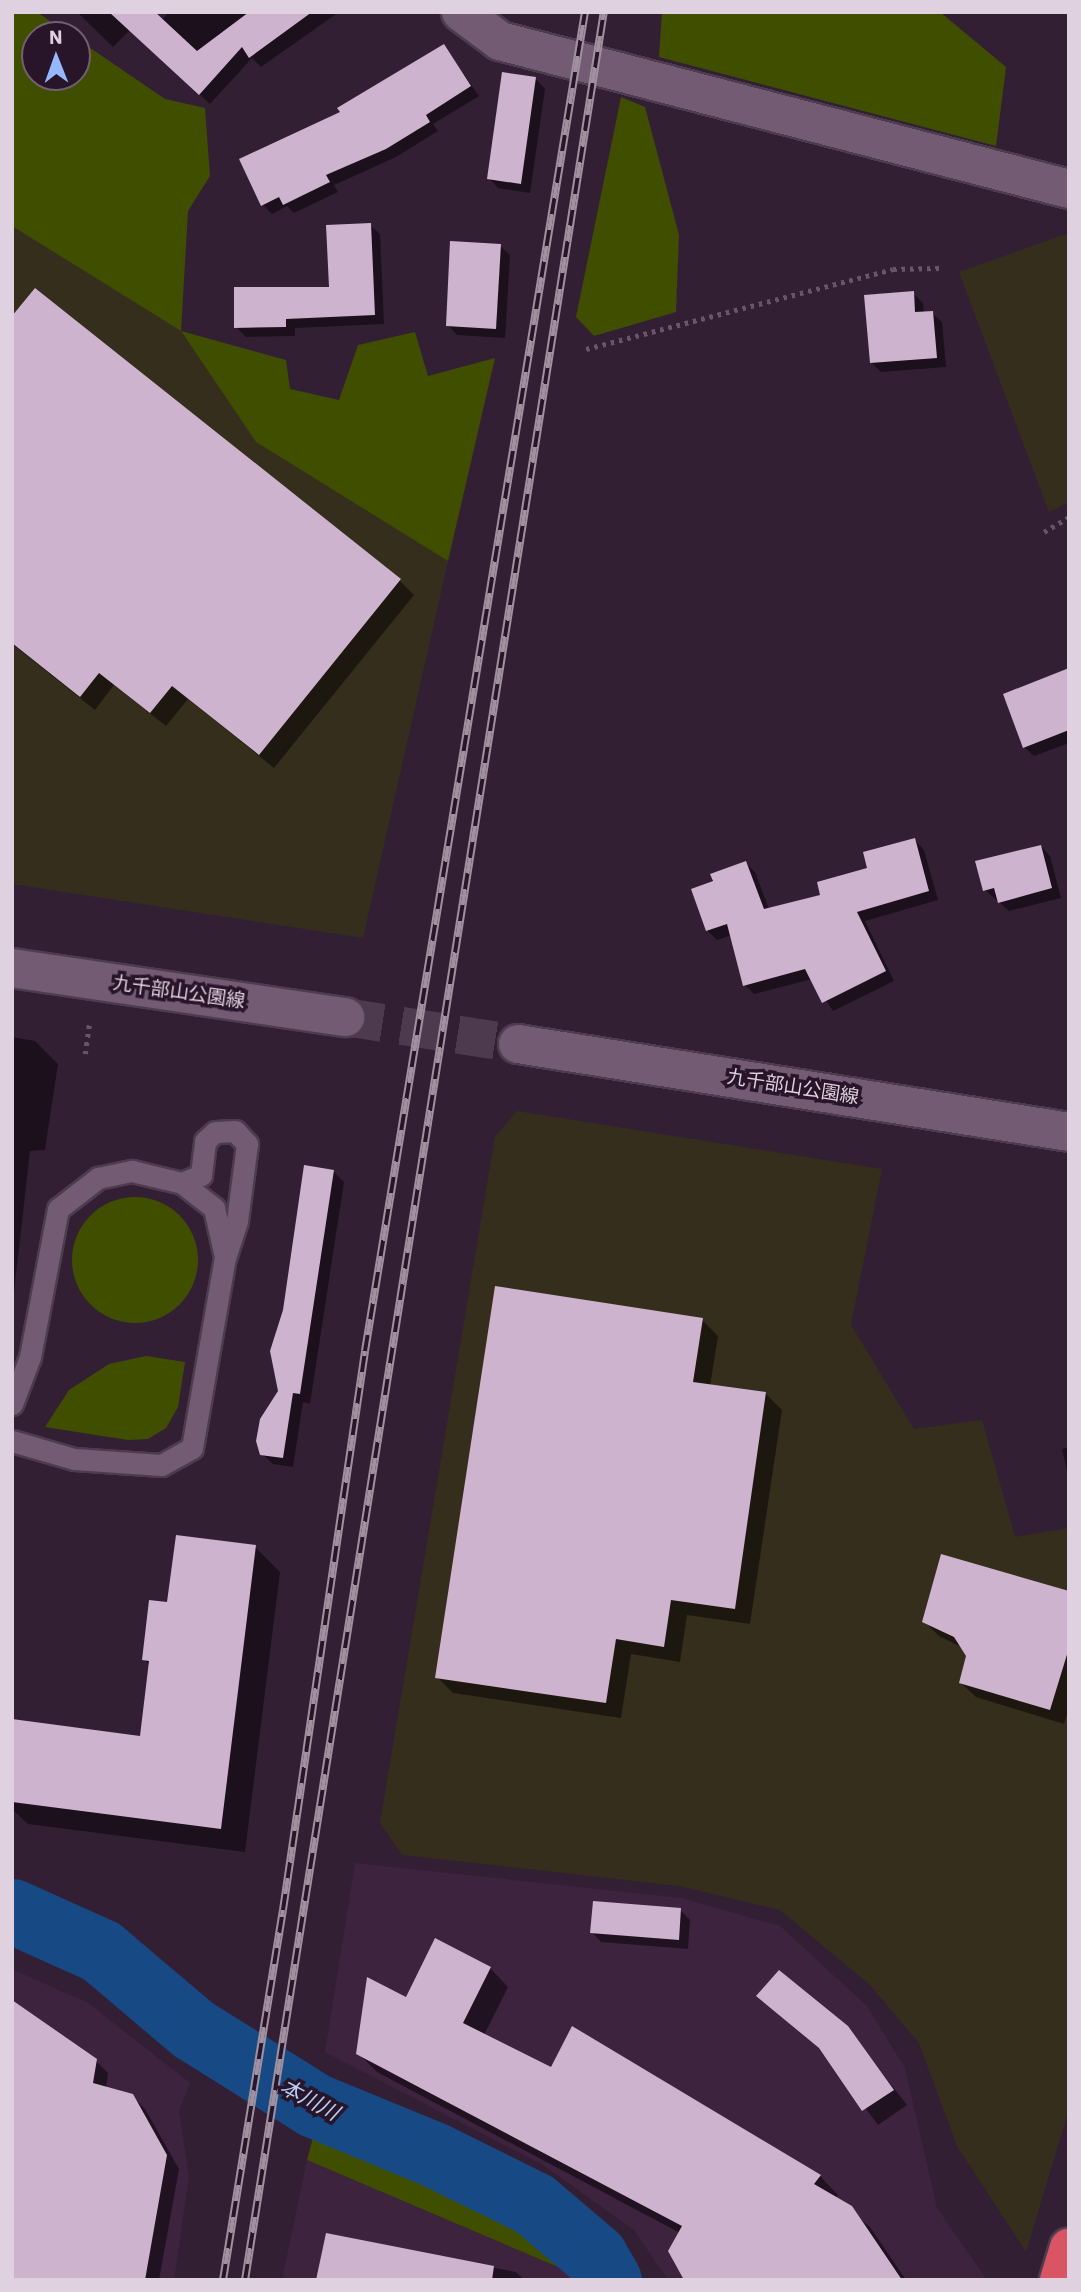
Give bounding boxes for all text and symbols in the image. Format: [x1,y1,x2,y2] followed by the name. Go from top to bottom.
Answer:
[21,21,91,91] north arrow
[49,25,63,49] text: N
[112,971,246,1013] street label: 九千部山公園線
[726,1065,860,1109] street label: 九千部山公園線
[276,2073,344,2125] water label: 本川川

